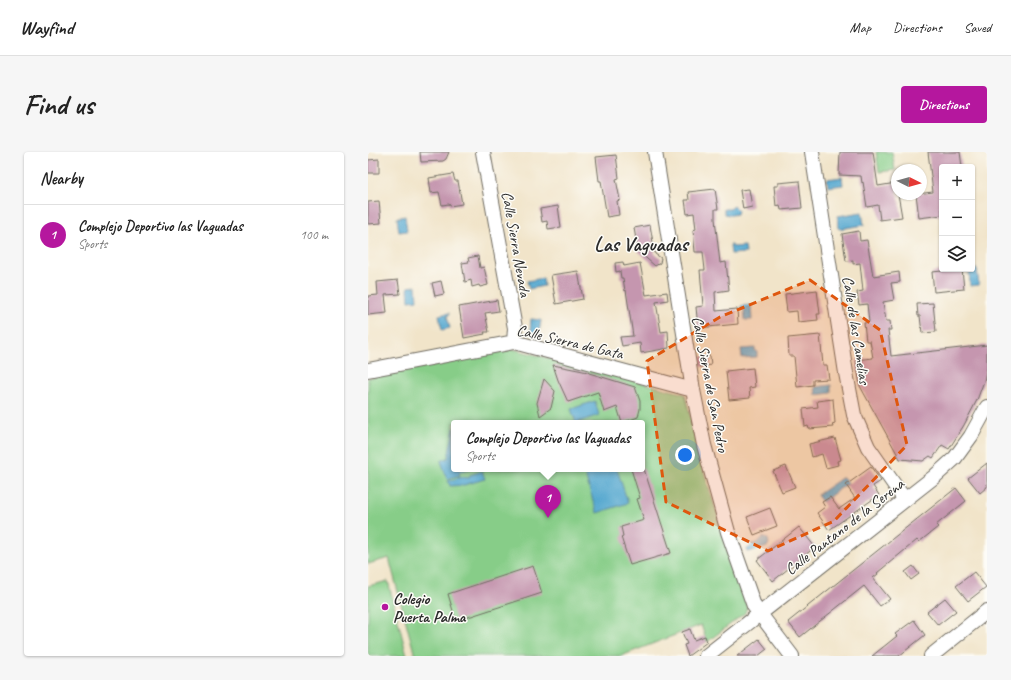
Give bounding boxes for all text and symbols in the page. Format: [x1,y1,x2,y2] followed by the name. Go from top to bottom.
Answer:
[20,16,73,40] text: Wayfind
[850,19,871,36] text: Map
[893,19,942,36] text: Directions
[964,19,991,36] text: Saved
[901,86,987,123] button: Directions
[24,87,94,122] text: Find us
[891,164,927,200] north arrow
[939,164,975,272] map controls
[939,164,975,200] button: +
[40,168,83,189] text: Nearby
[497,190,535,300] street label: Calle Sierra Nevada
[939,200,975,236] button: −
[78,217,243,236] text: Complejo Deportivo las Vaguadas
[50,227,56,243] text: 1
[300,227,328,243] text: 100 m
[594,232,690,257] district label: Las Vaguadas
[78,236,107,252] text: Sports
[939,236,975,272] button: layers
[838,275,875,387] street label: Calle de las Camelias
[687,315,733,455] street label: Calle Sierra de San Pedro
[515,320,627,364] street label: Calle Sierra de Gata
[451,420,645,472] popup
[466,429,630,448] text: Complejo Deportivo las Vaguadas
[675,445,695,465] your location
[466,448,495,464] text: Sports
[781,473,909,579] street label: Calle Pantano de la Serena
[535,485,561,518] pin: 1
[393,589,467,627] place label: Colegio Puerta Palma
[380,602,390,612] marker: Colegio Puerta Palma

